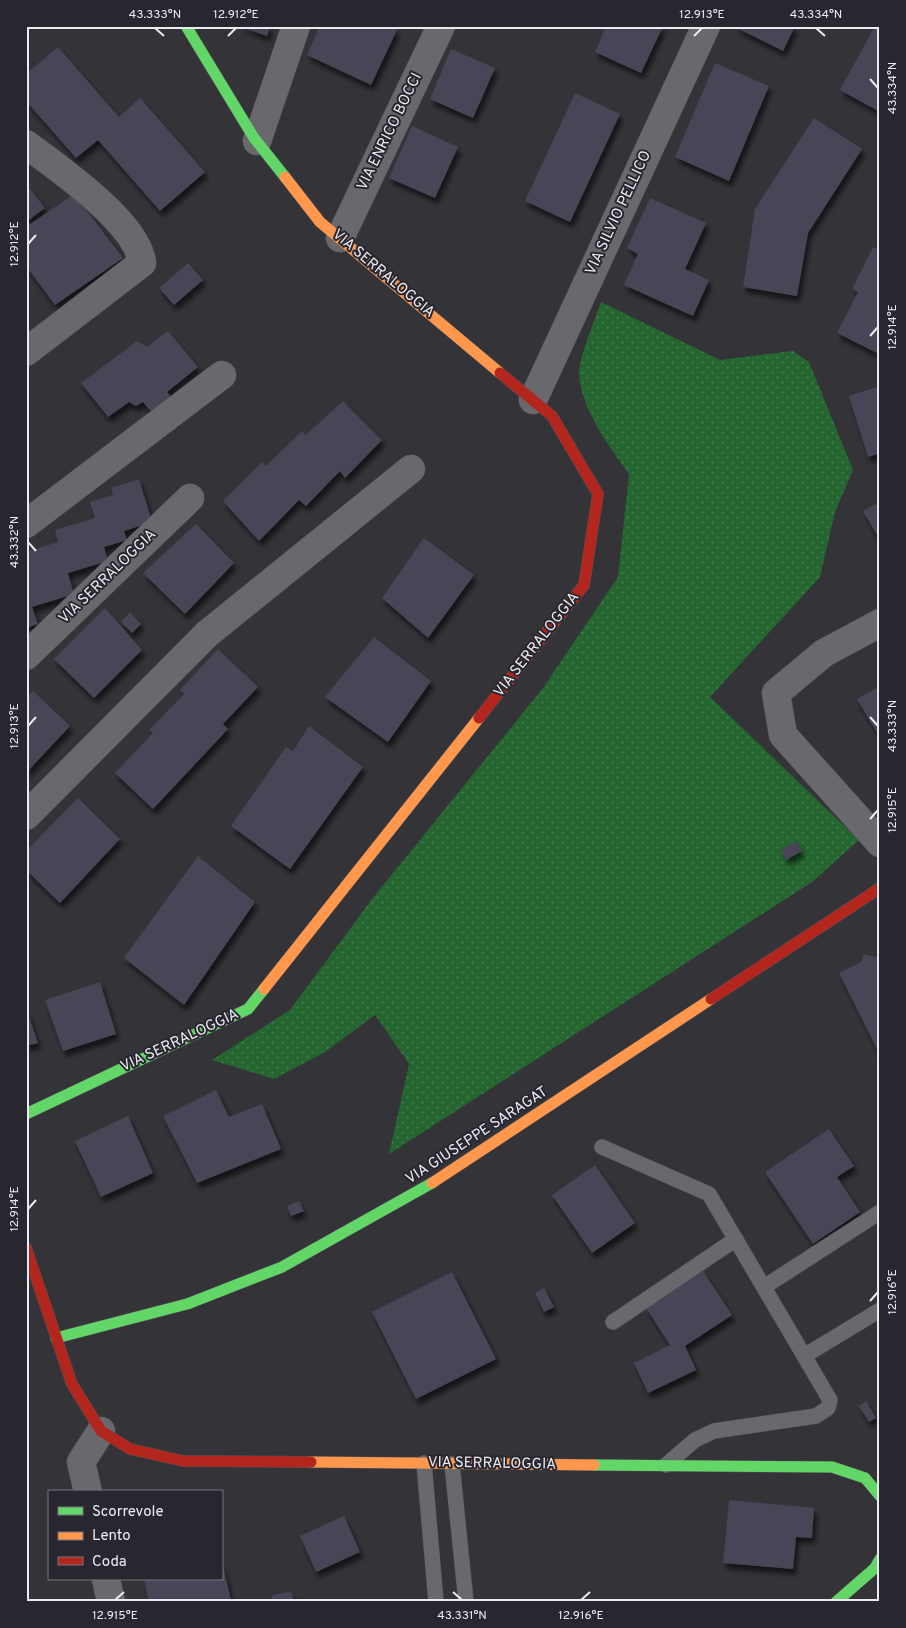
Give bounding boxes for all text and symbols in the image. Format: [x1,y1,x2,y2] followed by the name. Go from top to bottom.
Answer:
[129,7,181,23] text: 43.333°N
[213,7,259,23] text: 12.912°E
[679,7,725,23] text: 12.913°E
[790,7,842,23] text: 43.334°N
[885,62,901,114] text: 43.334°N
[353,70,427,194] street label: VIA ENRICO BOCCI
[582,148,656,278] street label: VIA SILVIO PELLICO
[7,221,23,267] text: 12.912°E
[328,225,438,323] street label: VIA SERRALOGGIA
[885,304,901,350] text: 12.914°E
[7,516,23,568] text: 43.332°N
[55,526,161,628] street label: VIA SERRALOGGIA
[490,589,584,701] street label: VIA SERRALOGGIA
[885,700,901,752] text: 43.333°N
[7,703,23,749] text: 12.913°E
[885,787,901,833] text: 12.915°E
[118,1005,242,1077] street label: VIA SERRALOGGIA
[402,1083,552,1189] street label: VIA GIUSEPPE SARAGAT
[7,1186,23,1232] text: 12.914°E
[885,1269,901,1315] text: 12.916°E
[428,1453,556,1475] street label: VIA SERRALOGGIA
[48,1490,222,1580] legend
[92,1503,164,1522] text: Scorrevole
[92,1527,131,1546] text: Lento
[92,1553,127,1572] text: Coda
[92,1608,138,1624] text: 12.915°E
[437,1608,487,1624] text: 43.331°N
[558,1608,604,1624] text: 12.916°E

